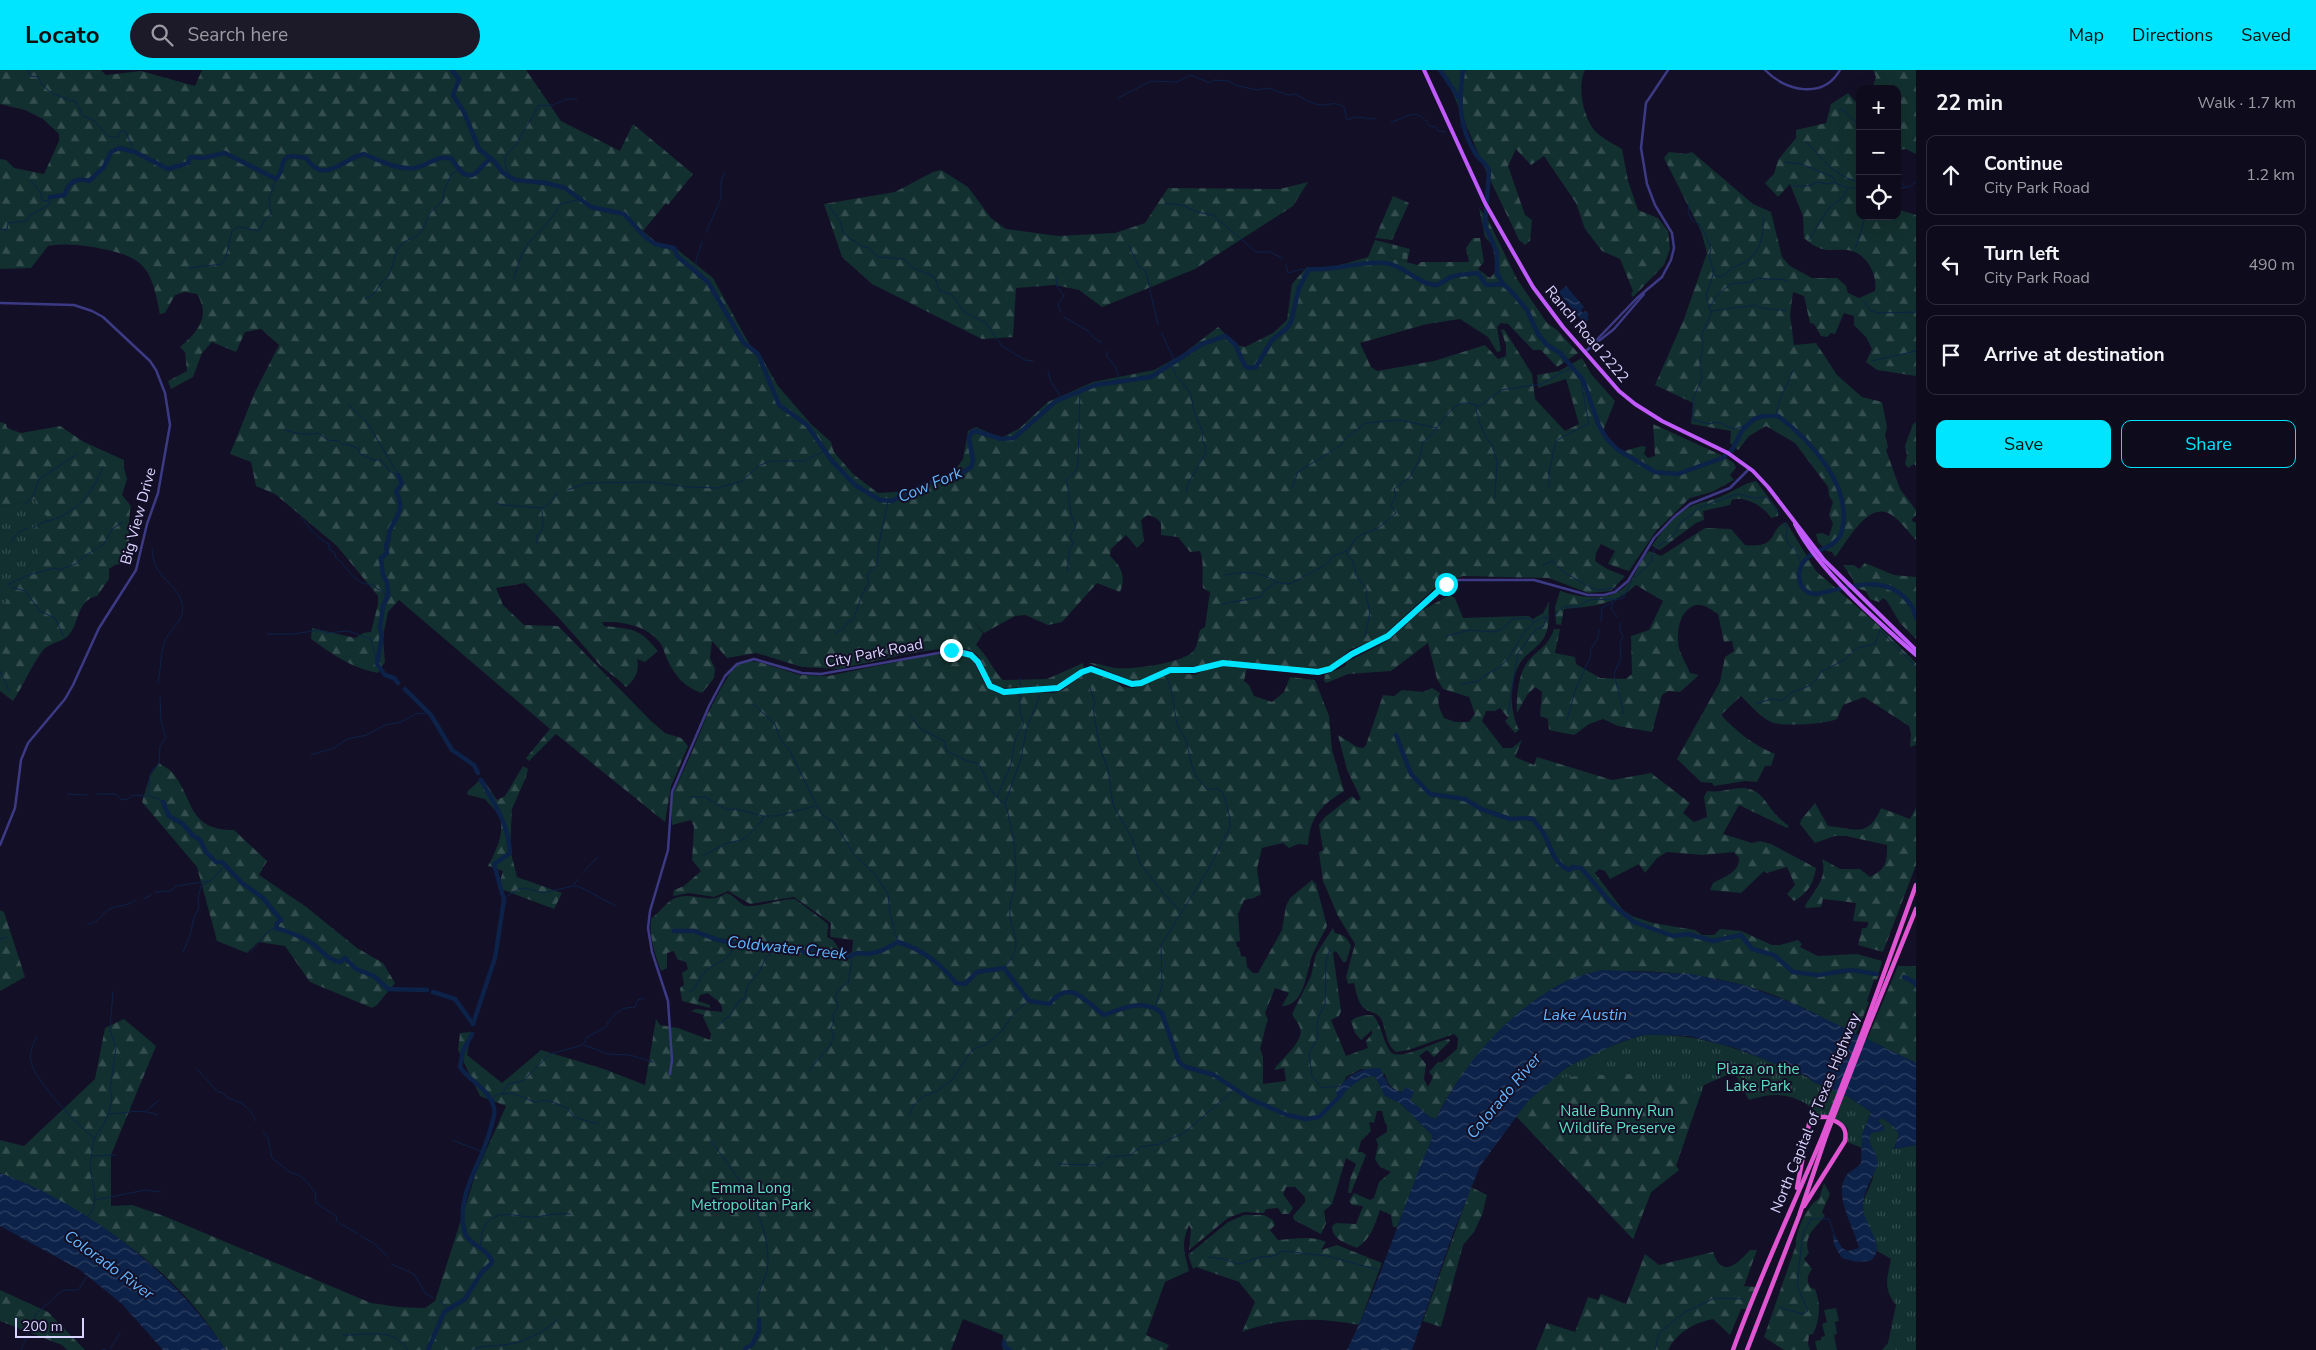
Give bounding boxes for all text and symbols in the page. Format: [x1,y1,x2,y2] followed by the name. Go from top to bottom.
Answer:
[130,13,480,58] search box
[25,19,100,51] text: Locato
[148,21,176,49] icon: search
[188,22,288,48] text: Search here
[2069,23,2104,47] text: Map
[2132,23,2213,47] text: Directions
[2241,23,2291,47] text: Saved
[1856,85,1901,220] map controls
[1856,85,1901,130] button: +
[1936,89,2003,117] text: 22 min
[2198,92,2296,114] text: Walk · 1.7 km
[1856,130,1901,175] button: −
[1984,151,2063,177] text: Continue
[1937,161,1965,189] icon: ahead
[2246,164,2295,186] text: 1.2 km
[1856,175,1901,220] button: locate
[1984,177,2090,199] text: City Park Road
[1984,241,2059,267] text: Turn left
[1937,251,1965,279] icon: left
[2248,254,2295,276] text: 490 m
[1984,267,2090,289] text: City Park Road
[1541,281,1633,387] street label: Ranch Road 2222
[1937,341,1965,369] icon: arrive
[1984,342,2165,368] text: Arrive at destination
[1936,420,2111,468] button: Save
[2121,420,2296,468] button: Share
[895,461,966,508] water label: Cow Fork
[115,465,161,567] street label: Big View Drive
[1435,573,1458,596] route start
[823,634,925,672] street label: City Park Road
[940,639,963,662] route end
[726,931,849,965] water label: Coldwater Creek
[1543,1004,1627,1026] water label: Lake Austin
[1766,1010,1865,1216] street label: North Capital of Texas Highway
[1462,1047,1547,1144] water label: Colorado River
[1716,1059,1800,1096] park label: Plaza on the Lake Park
[1559,1101,1675,1138] park label: Nalle Bunny Run Wildlife Preserve
[691,1178,812,1215] park label: Emma Long Metropolitan Park
[60,1225,159,1306] water label: Colorado River
[15,1315,84,1338] scale bar
[22,1317,63,1336] text: 200 m

